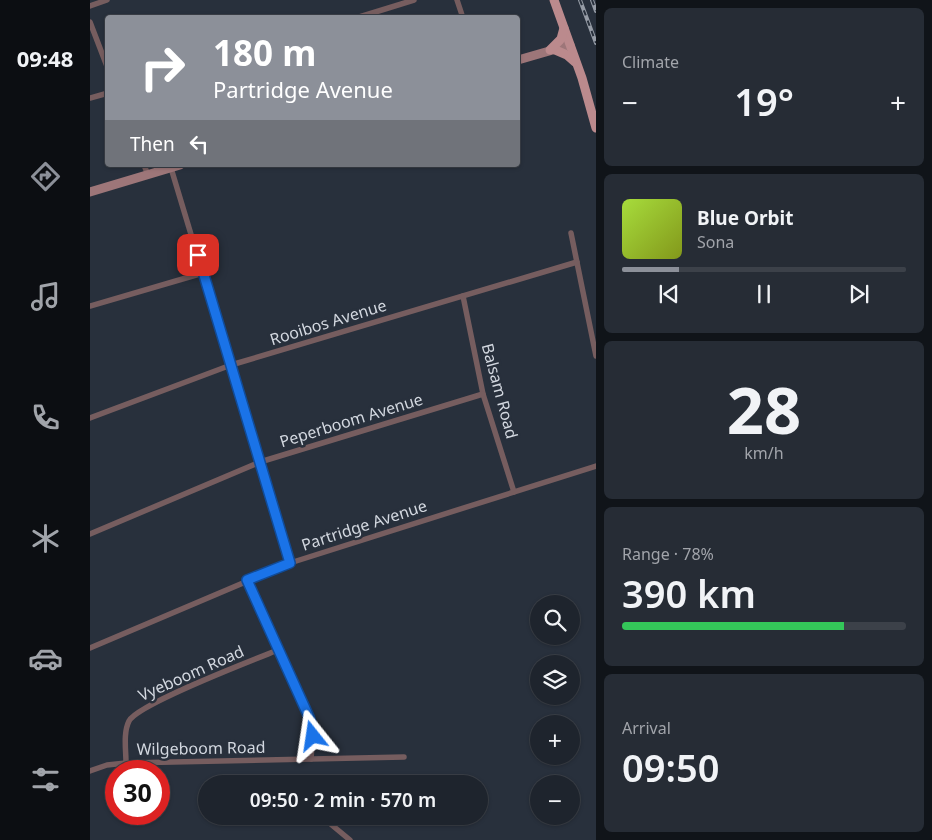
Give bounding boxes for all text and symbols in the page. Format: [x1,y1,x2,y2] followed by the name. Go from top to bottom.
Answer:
[213,29,316,76] text: 180 m
[130,35,195,100] icon: right
[17,43,73,73] text: 09:48
[622,51,679,73] text: Climate
[213,74,393,104] text: Partridge Avenue
[734,75,794,127] text: 19°
[622,83,638,121] text: −
[890,83,906,121] text: +
[185,130,213,158] icon: left
[130,131,175,157] text: Then
[28,159,63,194] icon: directions
[697,205,793,231] text: Blue Orbit
[697,231,734,253] text: Sona
[177,234,219,276] pin
[184,241,212,269] icon: arrive
[28,279,63,314] icon: music
[655,280,683,308] icon: previous
[750,280,778,308] icon: pause
[845,280,873,308] icon: next
[267,294,389,350] street label: Rooibos Avenue
[477,341,523,441] street label: Balsam Road
[727,365,801,453] text: 28
[277,388,425,452] street label: Peperboom Avenue
[28,400,63,435] icon: phone
[744,442,784,464] text: km/h
[298,494,430,556] street label: Partridge Avenue
[28,521,63,556] icon: climate
[622,543,714,565] text: Range · 78%
[622,567,756,619] text: 390 km
[530,595,580,825] map controls
[530,595,580,645] button: search
[135,640,247,706] street label: Vyeboom Road
[28,641,63,676] icon: car
[530,655,580,705] button: layers
[286,709,338,761] position arrow
[530,715,580,765] button: +
[622,717,671,739] text: Arrival
[136,736,266,760] street label: Wilgeboom Road
[622,741,719,793] text: 09:50
[105,760,170,825] speed limit sign: 30
[28,762,63,797] icon: filters
[530,775,580,825] button: −
[250,787,436,813] text: 09:50 · 2 min · 570 m

